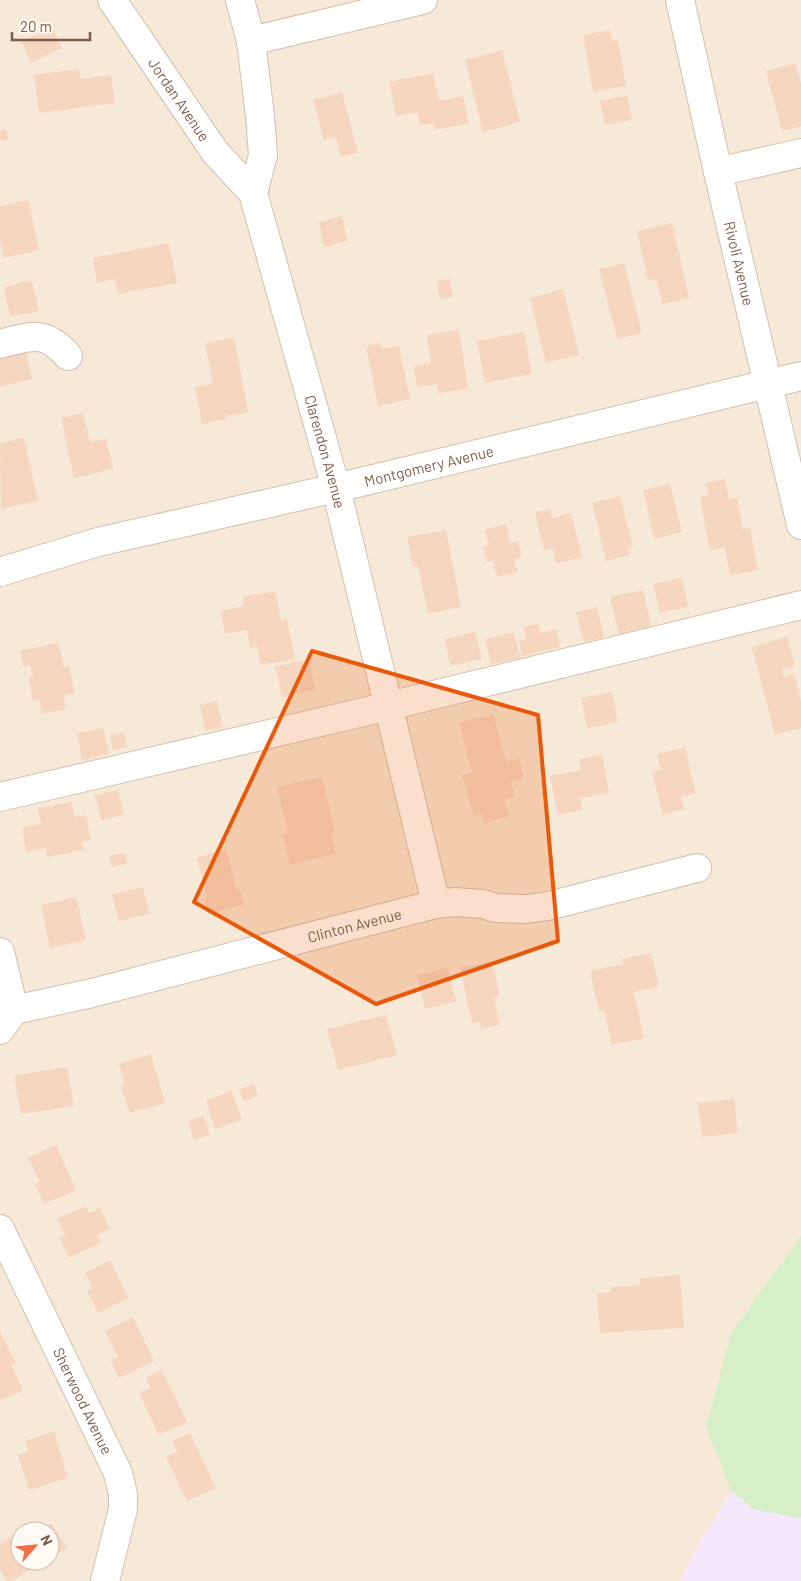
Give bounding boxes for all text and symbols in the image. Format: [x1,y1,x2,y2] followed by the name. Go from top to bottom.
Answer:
[12,10,90,42] scale bar
[20,17,52,35] text: 20 m
[145,54,214,145] street label: Jordan Avenue
[721,219,758,307] street label: Rivoli Avenue
[301,393,350,510] street label: Clarendon Avenue
[362,441,495,490] street label: Montgomery Avenue
[305,904,404,946] street label: Clinton Avenue
[50,1345,117,1457] street label: Sherwood Avenue
[10,1521,60,1571] north arrow
[37,1532,57,1548] text: N

